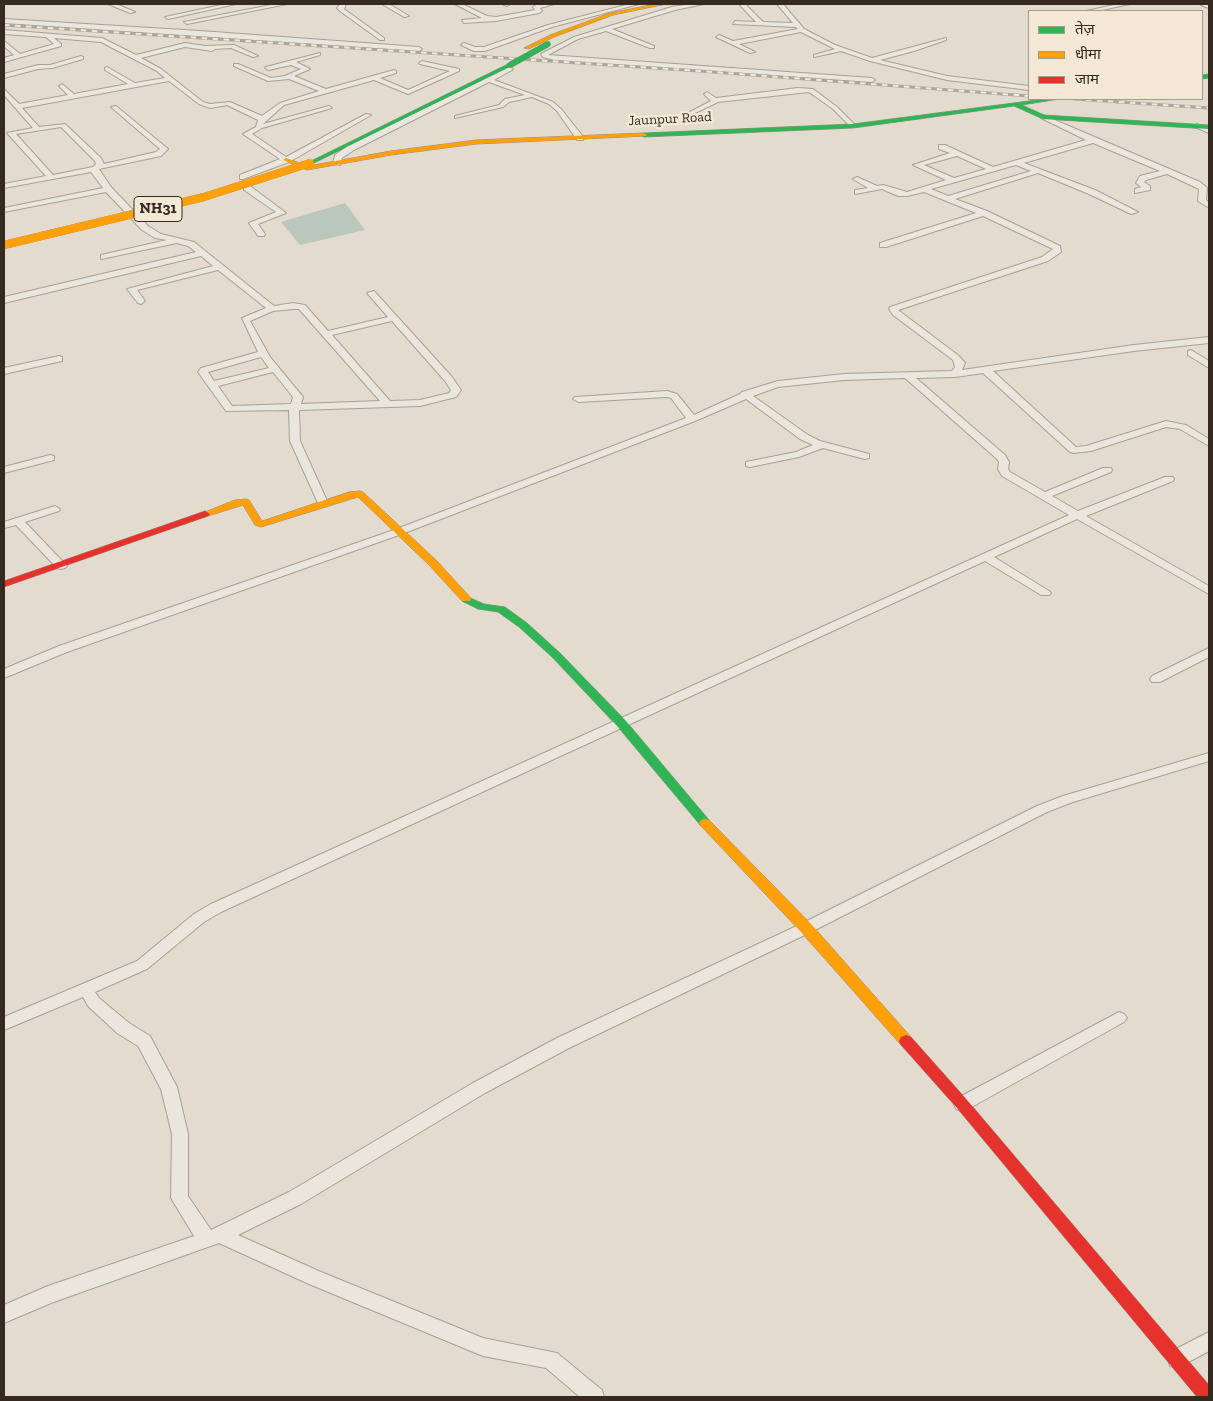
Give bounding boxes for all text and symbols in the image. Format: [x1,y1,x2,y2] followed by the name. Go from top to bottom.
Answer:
[1028,10,1203,100] legend
[1075,20,1095,38] text: तेज़
[1075,45,1101,63] text: धीमा
[1075,70,1099,88] text: जाम
[628,108,712,130] street label: Jaunpur Road
[134,196,182,222] road number: NH31

